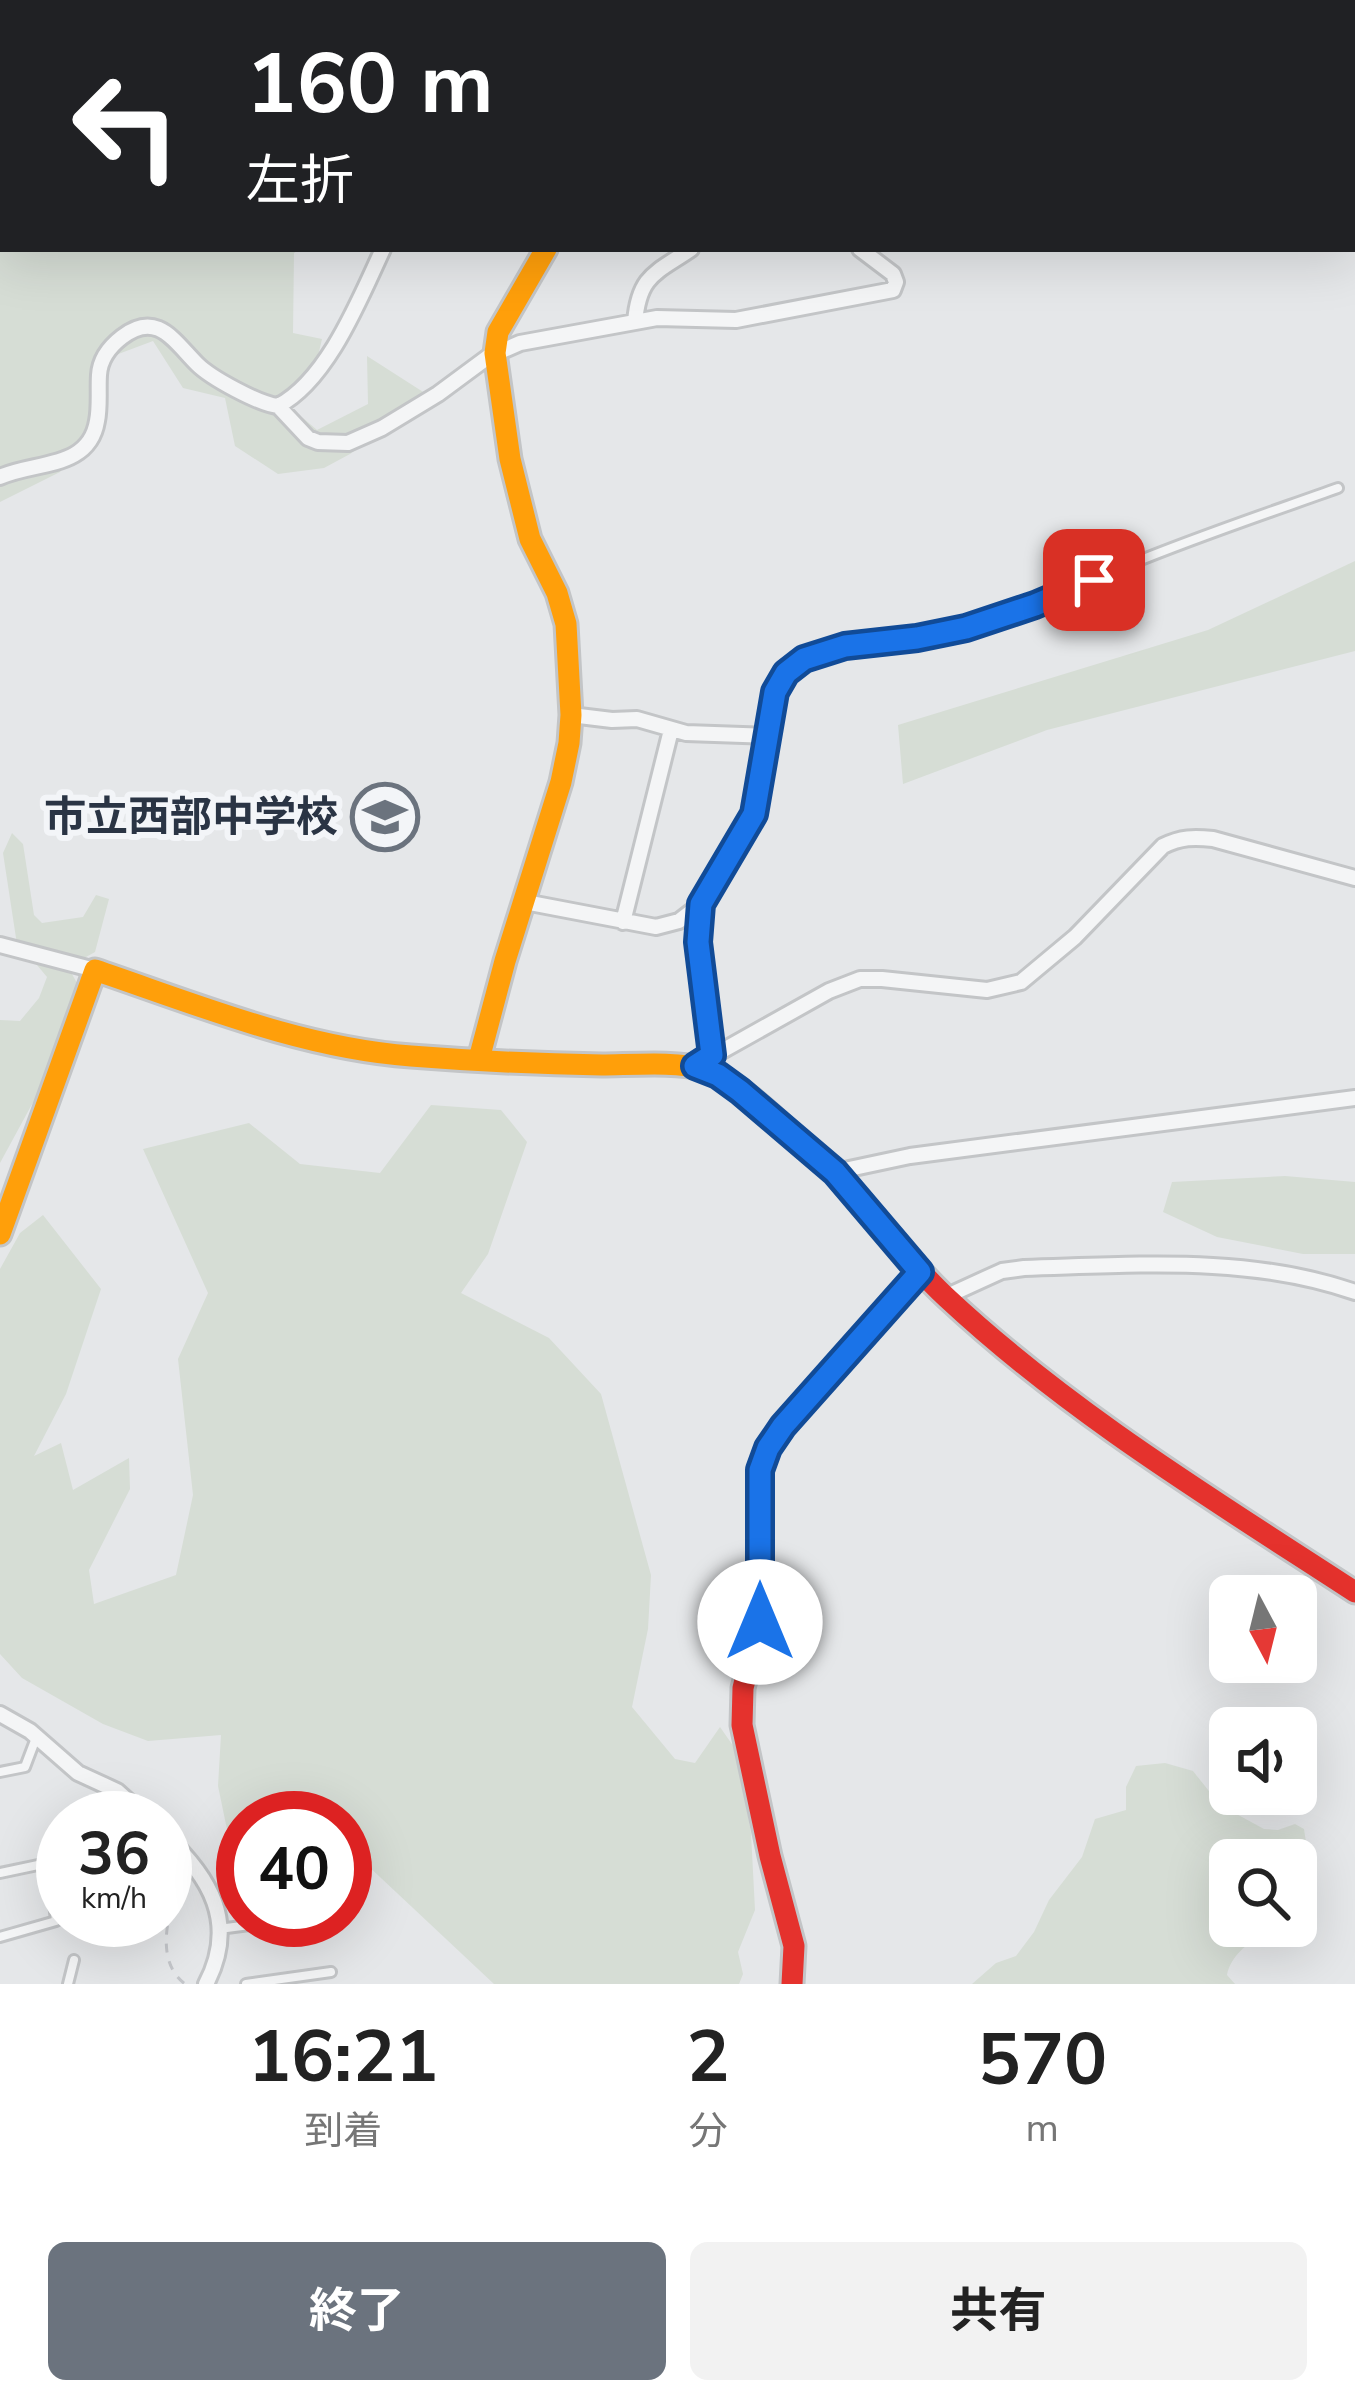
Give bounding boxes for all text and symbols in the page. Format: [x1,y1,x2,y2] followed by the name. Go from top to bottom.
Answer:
[246,27,494,142] text: 160 m
[48,48,204,204] icon: left
[246,144,354,218] text: 左折
[1043,529,1145,631] pin
[1061,547,1127,613] icon: arrive
[350,782,420,852] school or university icon: 市立西部中学校
[44,789,338,846] place label: 市立西部中学校
[697,1559,823,1685] position arrow
[1209,1575,1317,1683] north arrow
[1209,1575,1317,1947] map controls
[1209,1707,1317,1815] button: sound
[216,1791,372,1947] speed limit sign: 40
[78,1813,150,1895] text: 36
[1209,1839,1317,1947] button: search
[81,1878,147,1919] text: km/h
[248,2008,439,2106] text: 16:21
[686,2008,730,2106] text: 2
[977,2011,1107,2109] text: 570
[1026,2102,1059,2155] text: m
[304,2105,382,2158] text: 到着
[689,2105,728,2158] text: 分
[48,2242,666,2380] button: 終了
[690,2242,1307,2380] button: 共有

